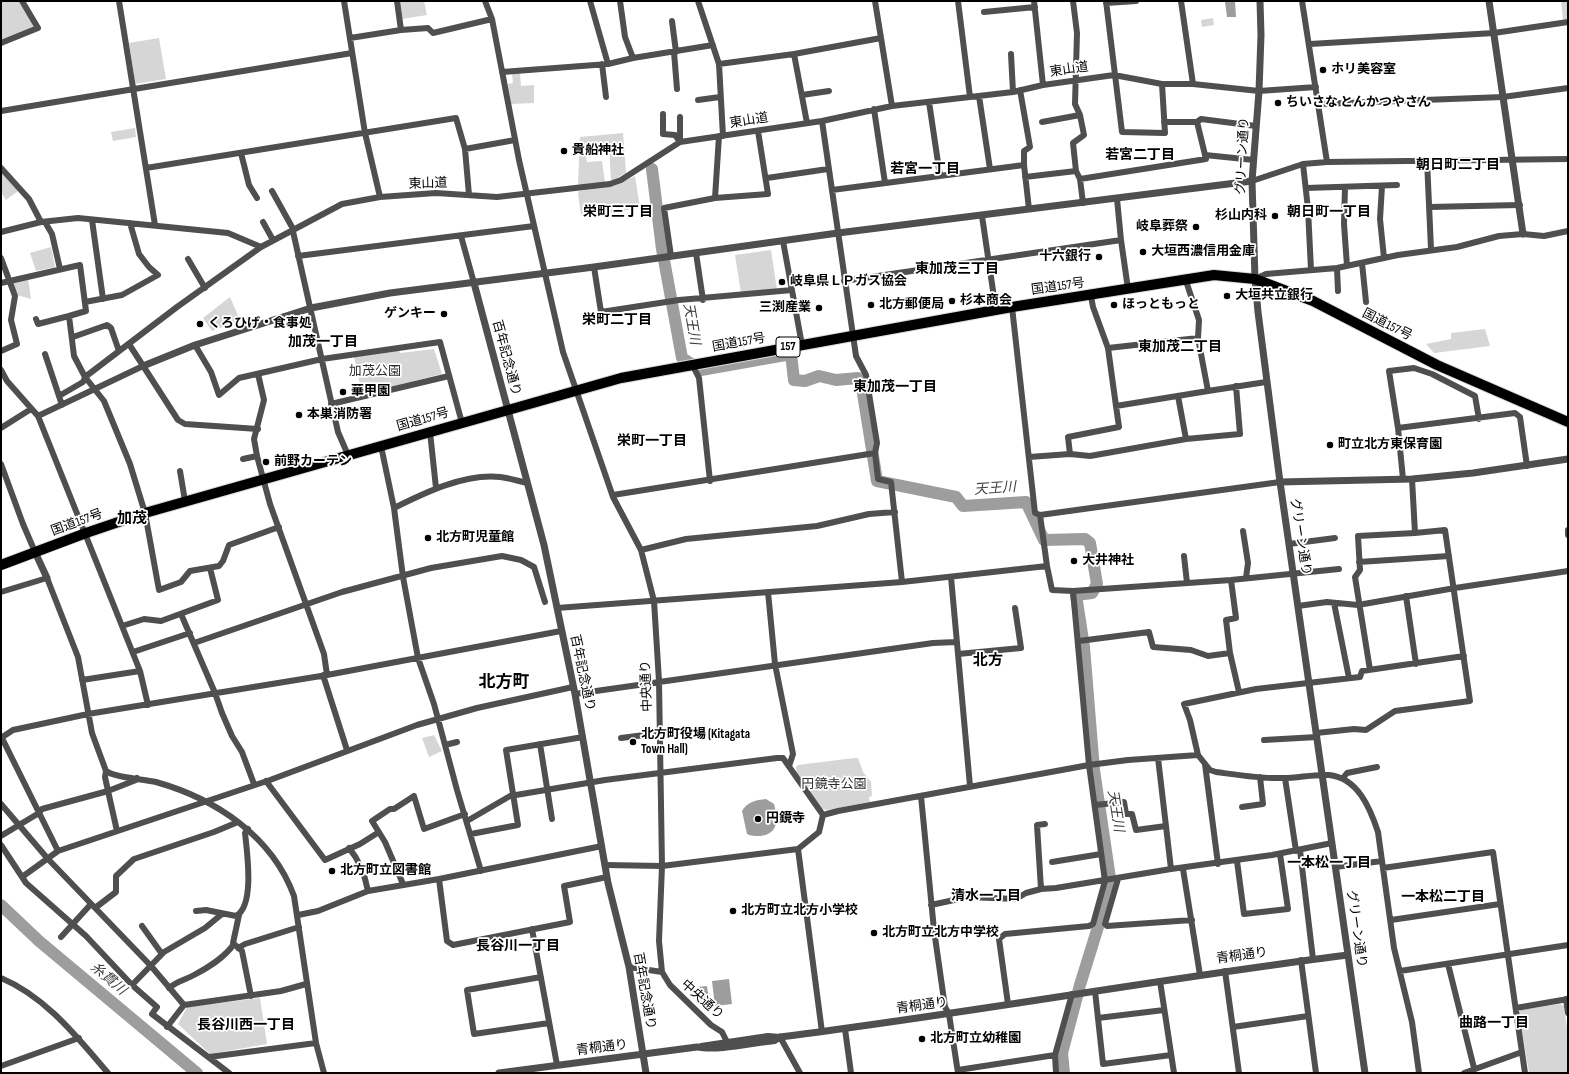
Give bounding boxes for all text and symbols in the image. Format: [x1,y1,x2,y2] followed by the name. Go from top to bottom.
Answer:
[1049,60,1089,80] street label: 東山道
[1331,62,1396,78] place label: ホリ美容室
[1318,65,1328,75] marker: ホリ美容室
[1286,95,1431,111] place label: ちいさな とんかつやさん
[1273,98,1283,108] marker: ちいさな とんかつやさん
[729,110,769,132] street label: 東山道
[1233,117,1253,195] street label: グリーン通り
[572,143,624,159] place label: 貴船神社
[559,146,569,156] marker: 貴船神社
[1105,147,1175,163] district label: 若宮二丁目
[1416,157,1500,173] district label: 朝日町二丁目
[890,161,960,177] district label: 若宮一丁目
[408,176,448,192] street label: 東山道
[583,204,653,220] district label: 栄町三丁目
[1287,204,1371,220] district label: 朝日町一丁目
[1215,208,1267,224] place label: 杉山内科
[1270,211,1280,221] marker: 杉山内科
[1136,219,1188,235] place label: 岐阜葬祭
[1191,222,1201,232] marker: 岐阜葬祭
[1151,244,1255,260] place label: 大垣西濃信用金庫
[1138,247,1148,257] marker: 大垣西濃信用金庫
[1039,249,1091,265] place label: 十六銀行
[1094,252,1104,262] marker: 十六銀行
[915,261,999,277] district label: 東加茂三丁目
[790,274,907,290] place label: 岐阜県ＬＰガス協会
[1030,276,1086,298] street label: 国道157号
[777,277,787,287] marker: 岐阜県ＬＰガス協会
[1235,288,1313,304] place label: 大垣共立銀行
[1222,291,1232,301] marker: 大垣共立銀行
[960,293,1012,309] place label: 杉本商会
[947,296,957,306] marker: 杉本商会
[879,297,944,313] place label: 北方郵便局
[1122,297,1200,313] place label: ほっともっと
[759,300,811,316] place label: 三渕産業
[866,300,876,310] marker: 北方郵便局
[1109,300,1119,310] marker: ほっともっと
[679,302,703,346] water label: 天王川
[814,303,824,313] marker: 三渕産業
[384,306,436,322] place label: ゲンキー
[1359,306,1415,344] street label: 国道157号
[439,309,449,319] marker: ゲンキー
[582,312,652,328] district label: 栄町二丁目
[208,316,312,332] place label: くろひげ・食事処
[488,318,524,398] street label: 百年記念通り
[195,319,205,329] marker: くろひげ・食事処
[711,331,767,355] street label: 国道157号
[288,334,358,350] district label: 加茂一丁目
[776,337,800,357] road number: 157
[1138,339,1222,355] district label: 東加茂二丁目
[349,364,401,380] park label: 加茂公園
[853,379,937,395] district label: 東加茂一丁目
[351,384,390,400] place label: 華甲園
[338,387,348,397] marker: 華甲園
[395,405,451,435] street label: 国道157号
[307,407,372,423] place label: 本巣消防署
[294,410,304,420] marker: 本巣消防署
[617,433,687,449] district label: 栄町一丁目
[1338,437,1442,453] place label: 町立北方東保育園
[1325,440,1335,450] marker: 町立北方東保育園
[274,454,352,470] place label: 前野カーテン
[261,457,271,467] marker: 前野カーテン
[973,479,1017,499] water label: 天王川
[1286,497,1314,577] street label: グリーン通り
[49,506,105,540] street label: 国道157号
[117,510,147,528] district label: 加茂
[436,530,514,546] place label: 北方町児童館
[423,533,433,543] marker: 北方町児童館
[1082,553,1134,569] place label: 大井神社
[1069,556,1079,566] marker: 大井神社
[566,633,598,713] street label: 百年記念通り
[973,652,1003,670] district label: 北方
[638,660,656,712] street label: 中央通り
[479,673,529,693] district label: 北方町
[641,727,750,758] place label: 北方町役場 (Kitagata Town Hall)
[628,737,638,747] marker: 北方町役場 (Kitagata Town Hall)
[802,777,866,793] park label: 円鏡寺公園
[1103,789,1127,833] water label: 天王川
[766,811,805,827] place label: 円鏡寺
[753,814,763,824] marker: 円鏡寺
[1287,855,1371,871] district label: 一本松一丁目
[340,863,431,879] place label: 北方町立図書館
[327,866,337,876] marker: 北方町立図書館
[951,888,1021,904] district label: 清水一丁目
[1343,889,1369,969] street label: グリーン通り
[1401,889,1485,905] district label: 一本松二丁目
[741,903,858,919] place label: 北方町立北方小学校
[728,906,738,916] marker: 北方町立北方小学校
[882,925,999,941] place label: 北方町立北方中学校
[869,928,879,938] marker: 北方町立北方中学校
[476,938,560,954] district label: 長谷川一丁目
[1215,945,1269,967] street label: 青桐通り
[630,951,658,1031] street label: 百年記念通り
[87,959,129,999] water label: 糸貫川
[677,977,727,1023] street label: 中央通り
[895,995,949,1017] street label: 青桐通り
[1459,1015,1529,1031] district label: 曲路一丁目
[197,1017,295,1033] district label: 長谷川西一丁目
[930,1031,1021,1047] place label: 北方町立幼稚園
[917,1034,927,1044] marker: 北方町立幼稚園
[575,1037,629,1059] street label: 青桐通り

